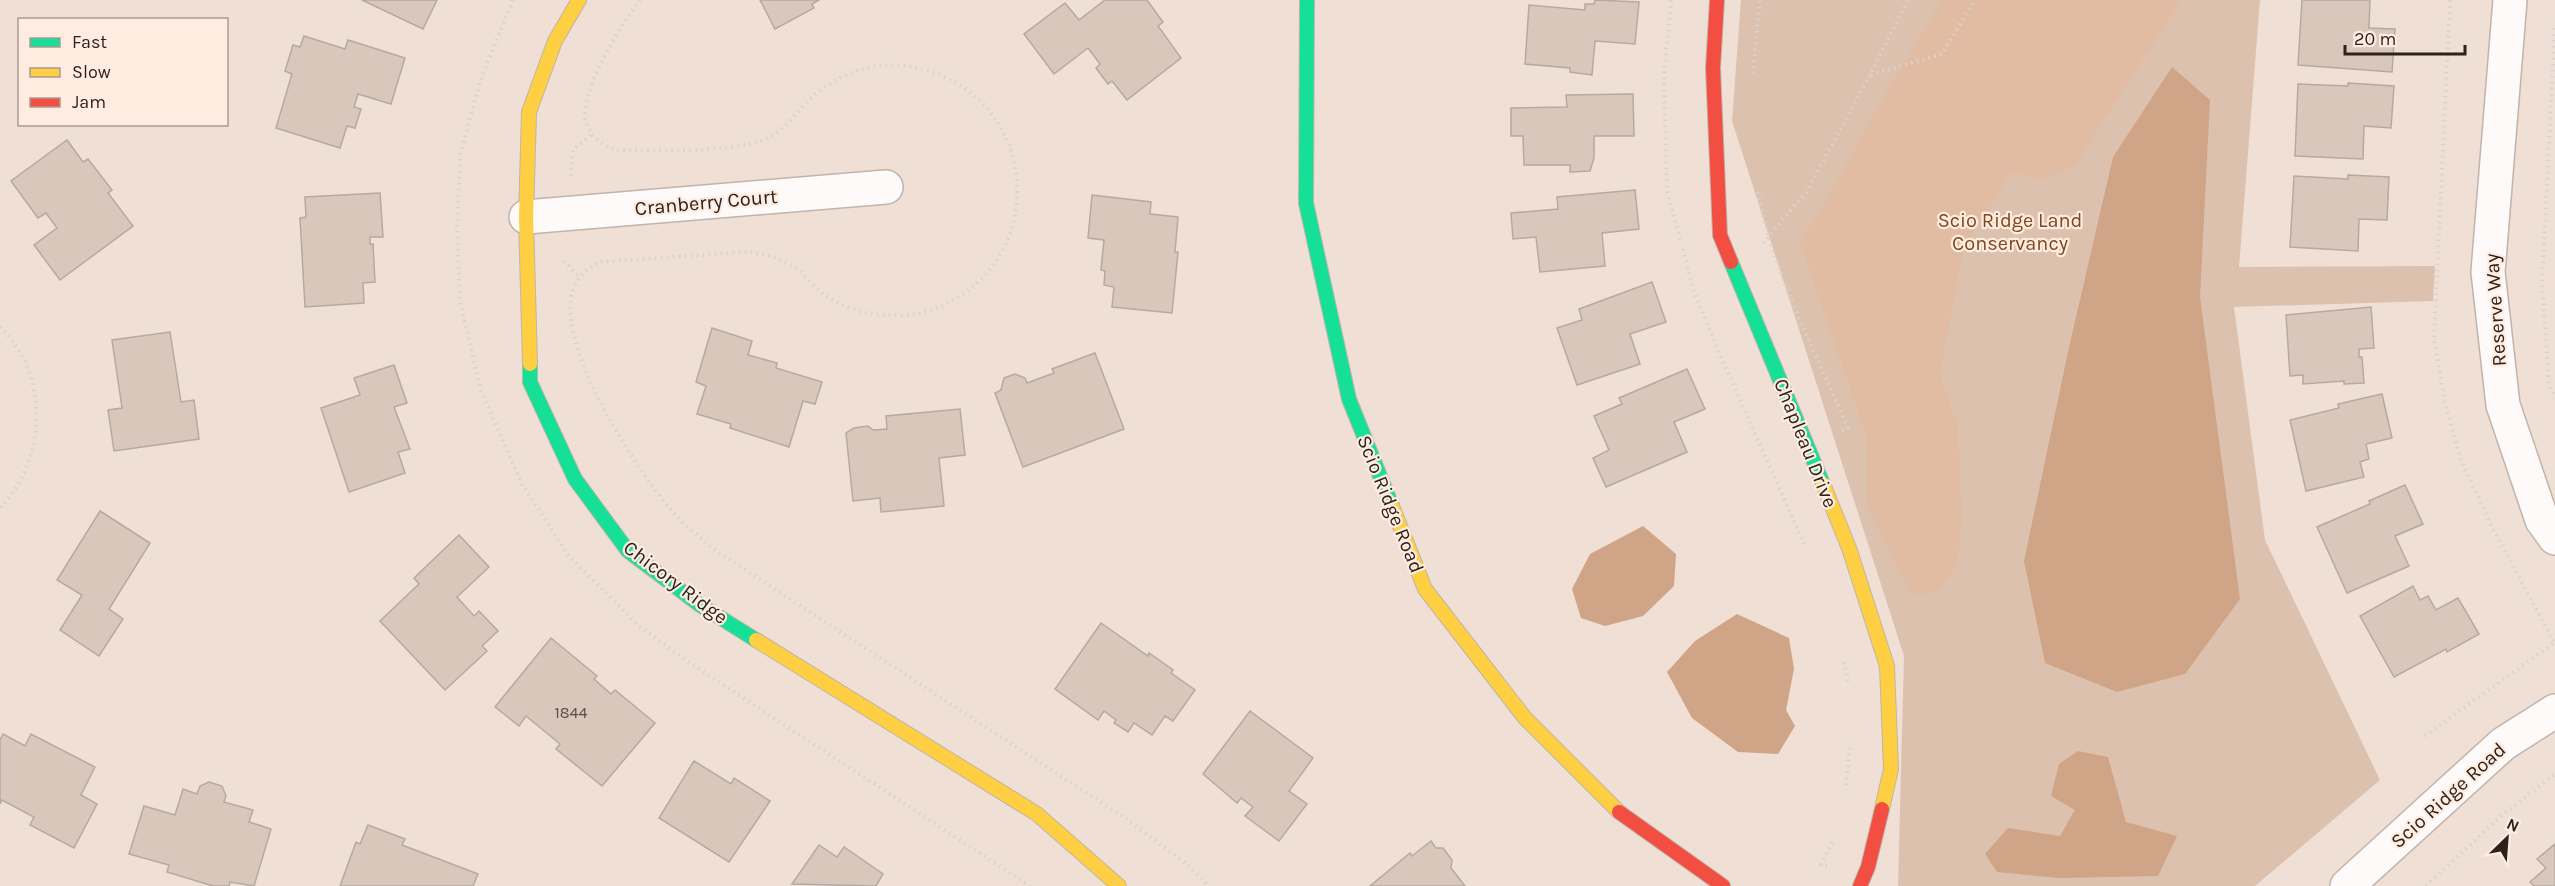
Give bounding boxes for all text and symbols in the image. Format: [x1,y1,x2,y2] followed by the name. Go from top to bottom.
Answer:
[18,18,228,126] legend
[2345,18,2465,56] scale bar
[2354,28,2396,50] text: 20 m
[72,31,107,53] text: Fast
[72,61,111,83] text: Slow
[72,91,106,113] text: Jam
[634,185,779,220] street label: Cranberry Court
[1938,209,2082,255] park label: Scio Ridge Land Conservancy
[2480,253,2511,367] street label: Reserve Way
[1769,375,1842,511] street label: Chapleau Drive
[1352,432,1429,576] street label: Scio Ridge Road
[619,536,732,629] street label: Chicory Ridge
[555,703,588,722] house number: 1844
[2386,738,2510,853] street label: Scio Ridge Road
[2477,808,2537,868] north arrow
[2504,814,2522,836] text: N

